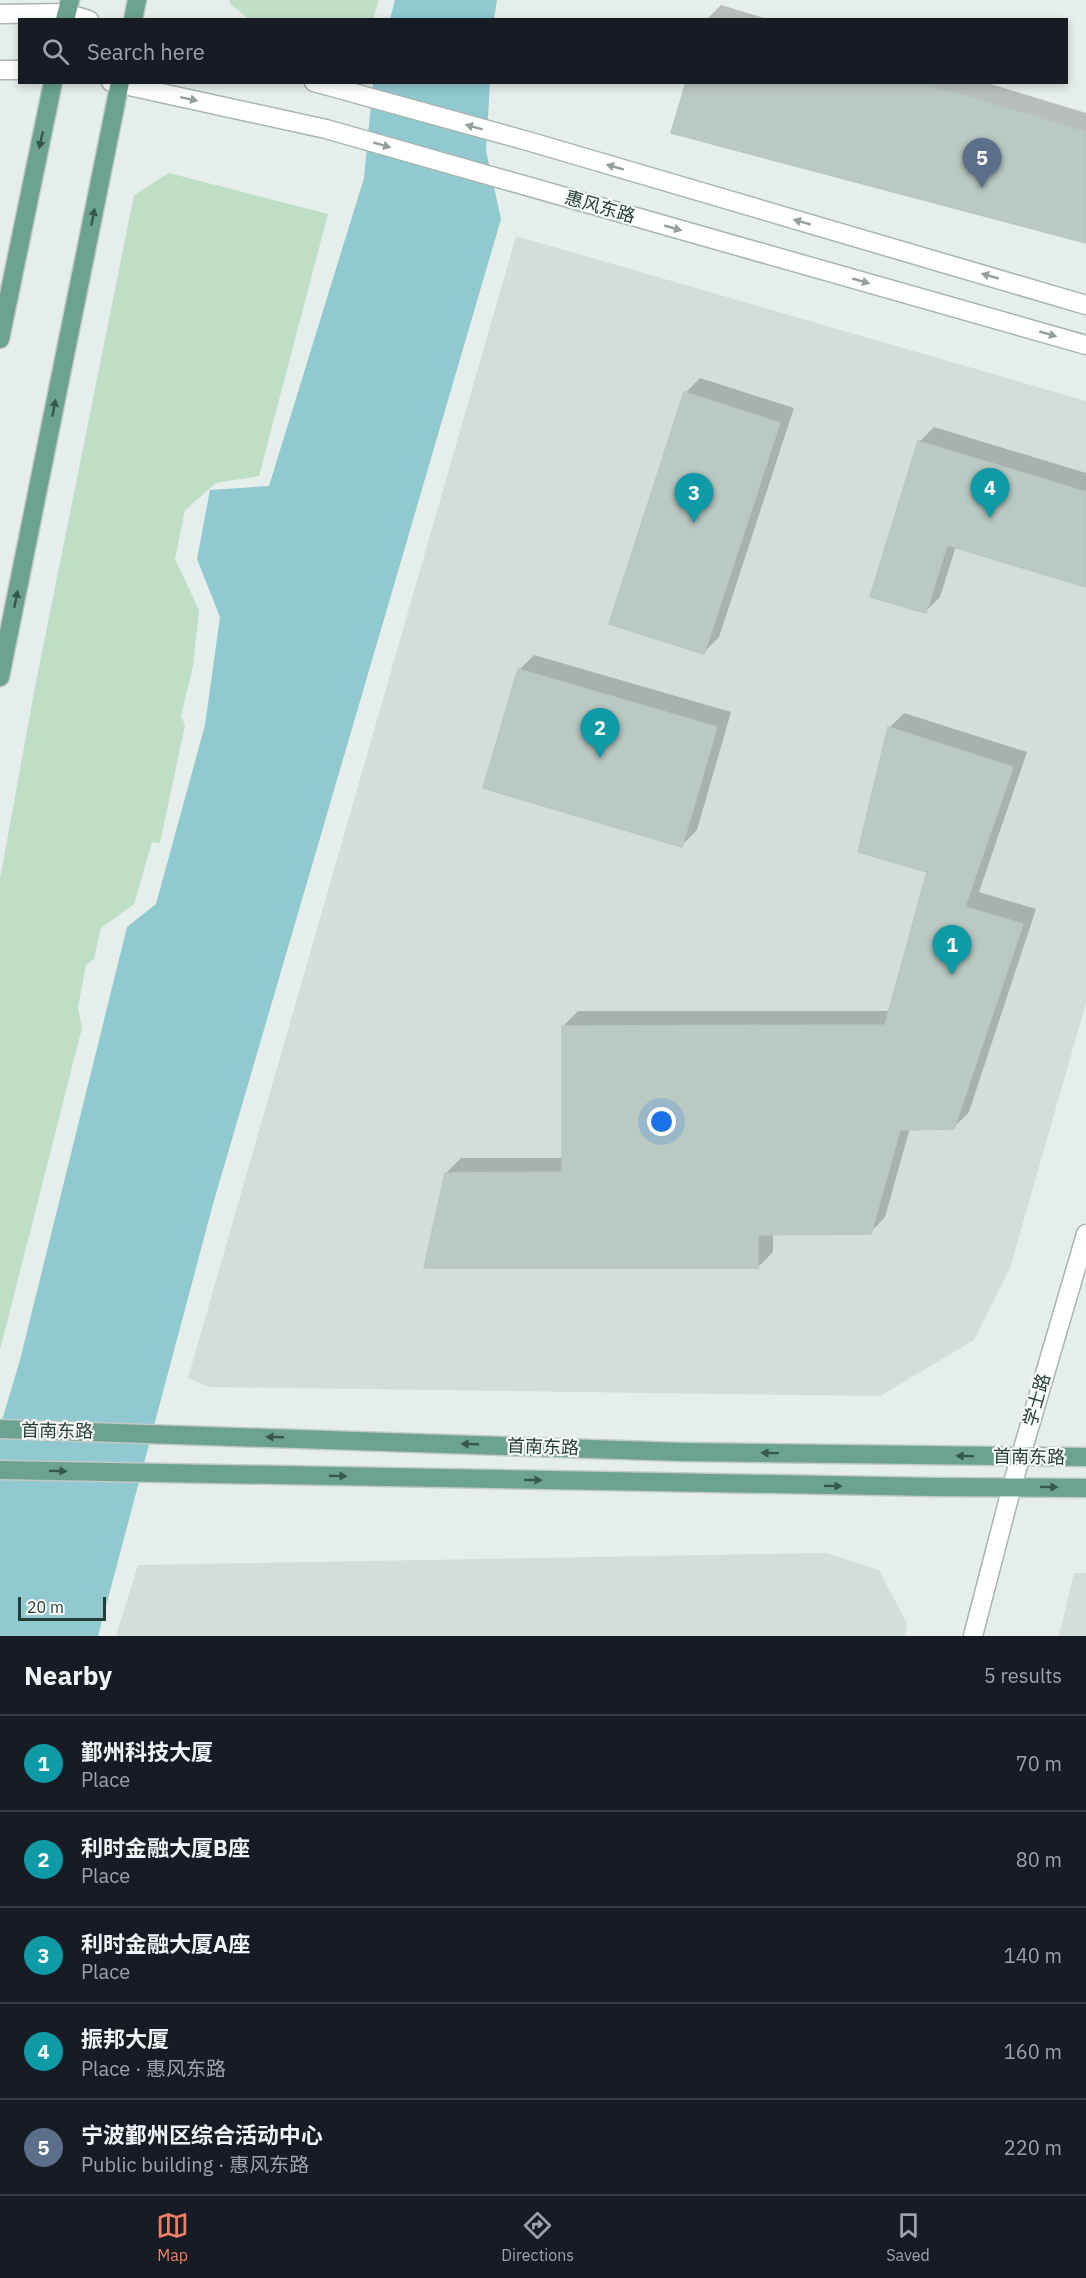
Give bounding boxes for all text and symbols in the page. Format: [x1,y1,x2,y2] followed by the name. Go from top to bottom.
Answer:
[18,18,1068,84] search box
[39,35,72,68] icon: search
[87,37,205,66] text: Search here
[179,95,198,104] one-way arrow
[465,122,483,131] one-way arrow
[36,131,45,150] one-way arrow
[962,138,1002,188] pin: 5
[373,141,391,150] one-way arrow
[606,162,624,171] one-way arrow
[562,186,638,227] street label: 惠风东路
[89,207,98,226] one-way arrow
[793,217,811,226] one-way arrow
[664,224,682,233] one-way arrow
[980,271,998,280] one-way arrow
[852,277,870,286] one-way arrow
[1039,330,1058,340] one-way arrow
[50,399,60,417] one-way arrow
[970,468,1010,518] pin: 4
[674,474,714,523] pin: 3
[12,590,21,609] one-way arrow
[580,708,620,758] pin: 2
[932,926,972,975] pin: 1
[647,1107,676,1136] your location
[1018,1371,1055,1429] street label: 学士路
[21,1418,93,1443] street label: 首南东路
[265,1432,284,1442] one-way arrow
[507,1434,579,1459] street label: 首南东路
[460,1440,479,1449] one-way arrow
[993,1444,1065,1469] street label: 首南东路
[760,1448,779,1458] one-way arrow
[955,1451,974,1461] one-way arrow
[49,1466,68,1476] one-way arrow
[328,1472,347,1481] one-way arrow
[523,1475,542,1485] one-way arrow
[823,1481,842,1490] one-way arrow
[1039,1482,1058,1492] one-way arrow
[18,1594,106,1622] scale bar
[27,1597,64,1617] text: 20 m
[24,1658,112,1692] text: Nearby
[984,1662,1062,1689] text: 5 results
[81,1737,213,1766] text: 鄞州科技大厦
[38,1750,50,1777] text: 1
[1016,1750,1062,1777] text: 70 m
[81,1766,130,1793] text: Place
[81,1833,250,1862] text: 利时金融大厦B座
[38,1846,50,1873] text: 2
[1016,1846,1062,1873] text: 80 m
[81,1862,130,1889] text: Place
[81,1929,250,1958] text: 利时金融大厦A座
[38,1942,50,1969] text: 3
[1004,1942,1062,1969] text: 140 m
[81,1958,130,1985] text: Place
[81,2024,169,2053] text: 振邦大厦
[38,2038,50,2065] text: 4
[1004,2038,1062,2065] text: 160 m
[81,2055,226,2082] text: Place · 惠风东路
[81,2120,323,2149] text: 宁波鄞州区综合活动中心
[38,2134,50,2161] text: 5
[1004,2134,1062,2161] text: 220 m
[81,2151,309,2178] text: Public building · 惠风东路
[156,2209,189,2265] tab: Map
[501,2209,574,2265] tab: Directions
[886,2209,930,2265] tab: Saved

